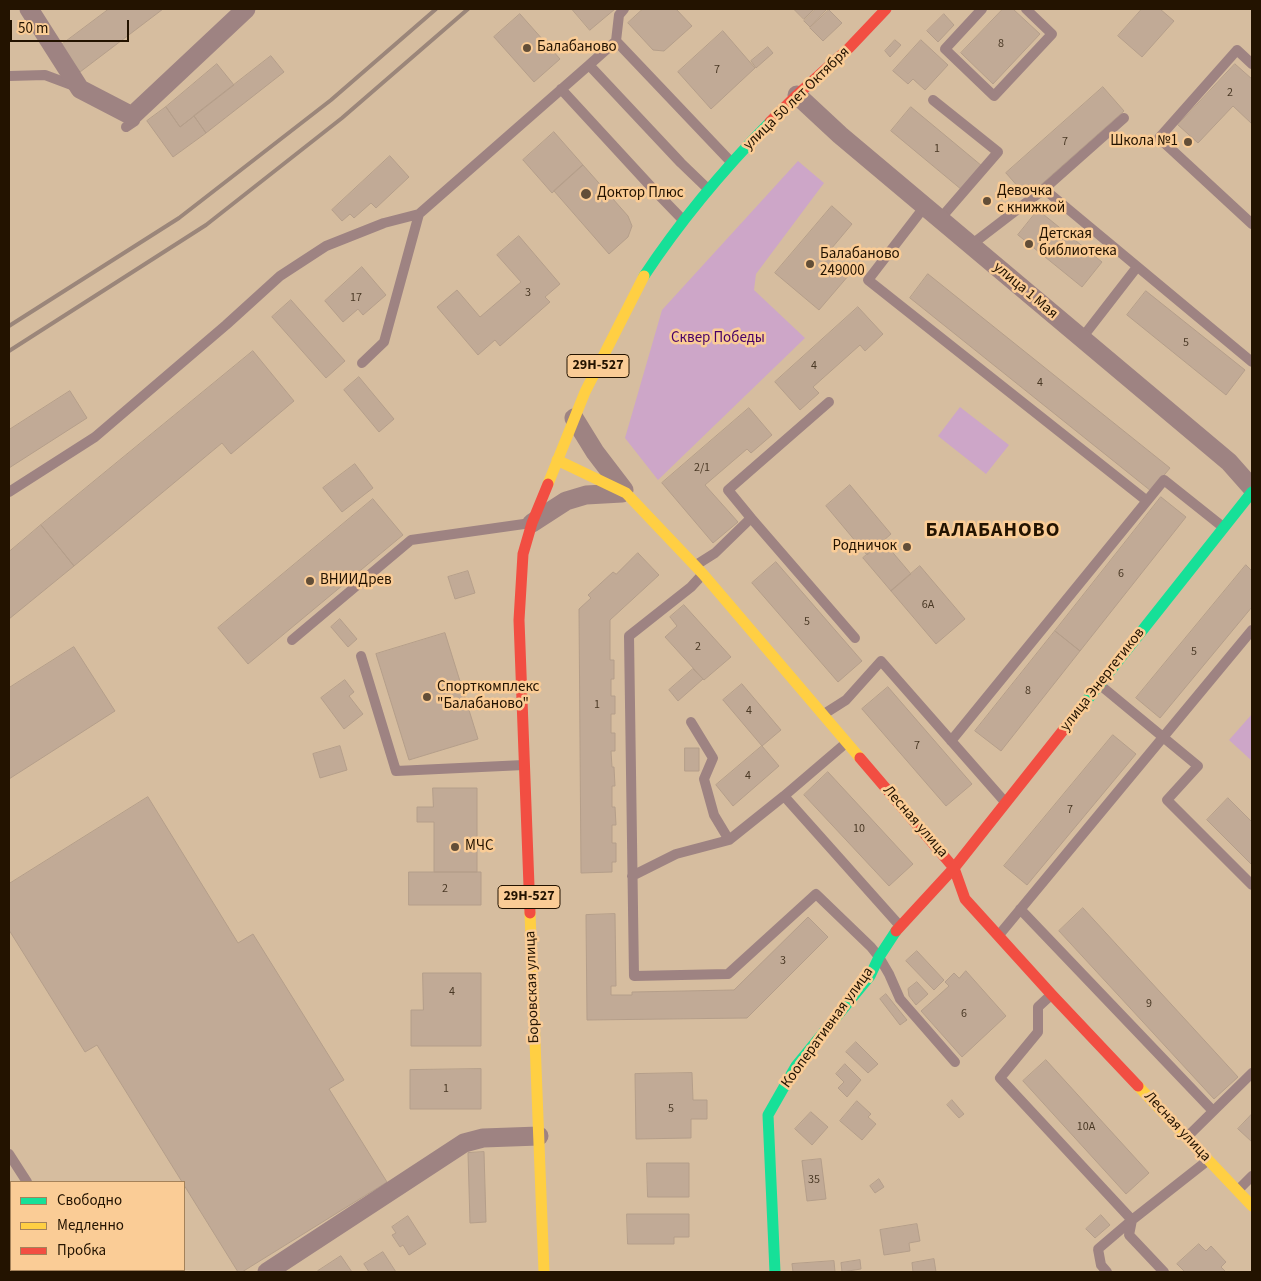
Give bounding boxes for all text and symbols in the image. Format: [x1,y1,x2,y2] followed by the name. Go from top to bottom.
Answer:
[12,10,131,42] scale bar
[18,18,48,39] text: 50 m
[998,37,1004,51] house number: 8
[537,39,617,57] place label: Балабаново
[521,42,533,54] marker: Балабаново
[740,44,854,154] street label: улица 50 лет Октября
[714,63,720,77] house number: 7
[1227,86,1233,100] house number: 2
[1110,133,1178,151] place label: Школа №1
[1062,135,1068,149] house number: 7
[1182,136,1194,148] marker: Школа №1
[934,142,940,156] house number: 1
[997,183,1065,218] place label: Девочка с книжкой
[597,185,684,203] place label: Доктор Плюс
[579,187,593,201] marker: Доктор Плюс
[981,195,993,207] marker: Девочка с книжкой
[1039,226,1117,261] place label: Детская библиотека
[1023,238,1035,250] marker: Детская библиотека
[820,246,900,281] place label: Балабаново 249000
[804,258,816,270] marker: Балабаново 249000
[989,259,1061,323] street label: улица 1 Мая
[525,286,531,300] house number: 3
[350,291,362,305] house number: 17
[671,330,765,348] park label: Сквер Победы
[1183,336,1189,350] house number: 5
[567,354,629,378] road number: 29Н-527
[811,359,817,373] house number: 4
[1037,376,1043,390] house number: 4
[694,461,710,475] house number: 2/1
[924,520,1062,544] district label: БАЛАБАНОВО
[833,538,897,556] place label: Родничок
[901,541,913,553] marker: Родничок
[1118,567,1124,581] house number: 6
[320,572,392,590] place label: ВНИИДрев
[304,575,316,587] marker: ВНИИДрев
[922,598,934,612] house number: 6А
[804,615,810,629] house number: 5
[1057,625,1149,735] street label: улица Энергетиков
[695,640,701,654] house number: 2
[1191,645,1197,659] house number: 5
[437,679,539,714] place label: Спорткомплекс "Балабаново"
[1025,684,1031,698] house number: 8
[421,691,433,703] marker: Спорткомплекс "Балабаново"
[594,698,600,712] house number: 1
[746,704,752,718] house number: 4
[914,739,920,753] house number: 7
[745,769,751,783] house number: 4
[879,782,951,862] street label: Лесная улица
[1067,803,1073,817] house number: 7
[853,822,865,836] house number: 10
[465,838,493,856] place label: МЧС
[449,841,461,853] marker: МЧС
[442,882,448,896] house number: 2
[498,886,560,909] road number: 29Н-527
[522,930,544,1044] street label: Боровская улица
[780,954,786,968] house number: 3
[778,964,878,1092] street label: Кооперативная улица
[449,985,455,999] house number: 4
[1146,997,1152,1011] house number: 9
[961,1007,967,1021] house number: 6
[443,1082,449,1096] house number: 1
[1140,1088,1214,1166] street label: Лесная улица
[668,1102,674,1116] house number: 5
[1077,1120,1095,1134] house number: 10А
[808,1173,820,1187] house number: 35
[10,1181,185,1271] legend
[57,1190,122,1211] text: Свободно
[57,1215,124,1236] text: Медленно
[57,1240,106,1261] text: Пробка

